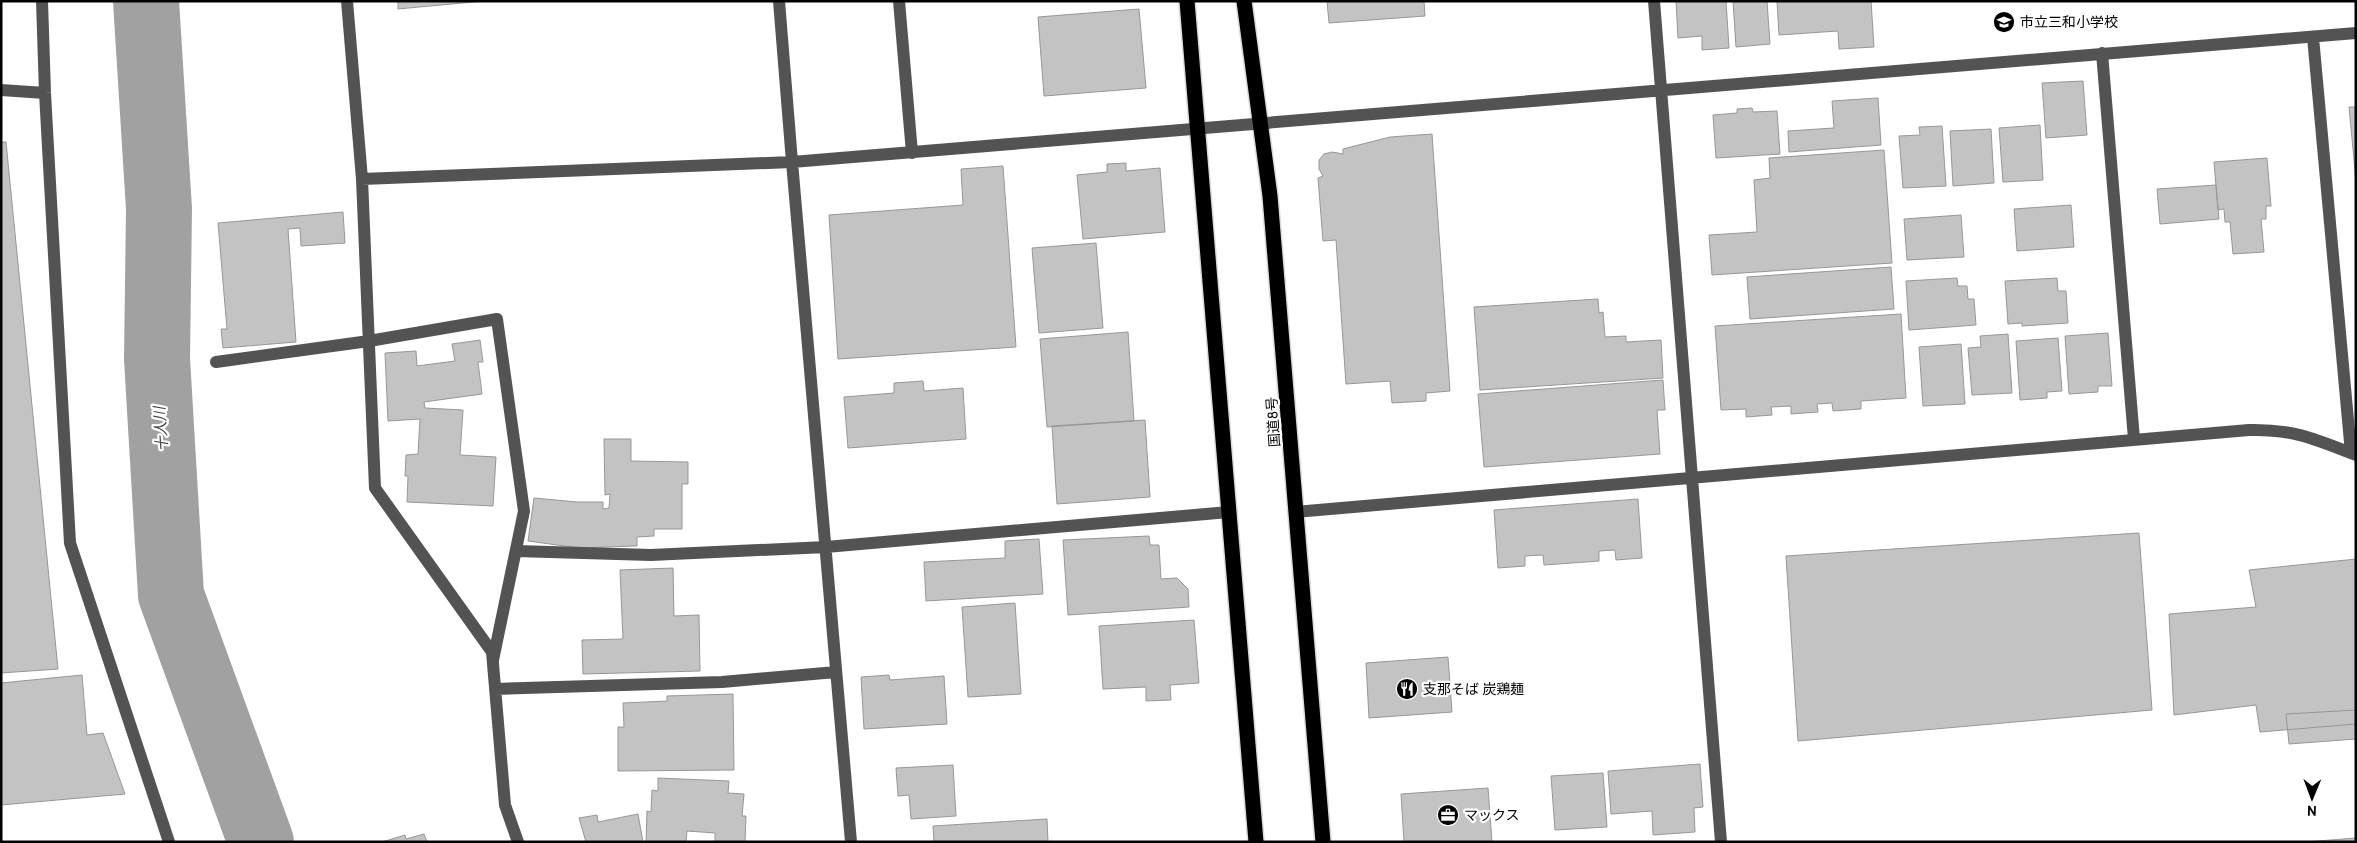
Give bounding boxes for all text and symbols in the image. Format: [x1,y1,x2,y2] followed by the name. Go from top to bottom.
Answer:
[1992,10,2016,34] school or university icon: 市立三和小学校
[2020,15,2118,32] place label: 市立三和小学校
[1264,396,1285,448] street label: 国道8号
[151,404,174,452] water label: 十人川
[1395,677,1419,701] restaurant icon: 支那そば 炭鶏麺
[1423,682,1524,699] place label: 支那そば 炭鶏麺
[2287,773,2337,823] north arrow
[2307,801,2317,818] text: N
[1436,803,1460,827] office icon: マックス
[1464,808,1520,825] place label: マックス

